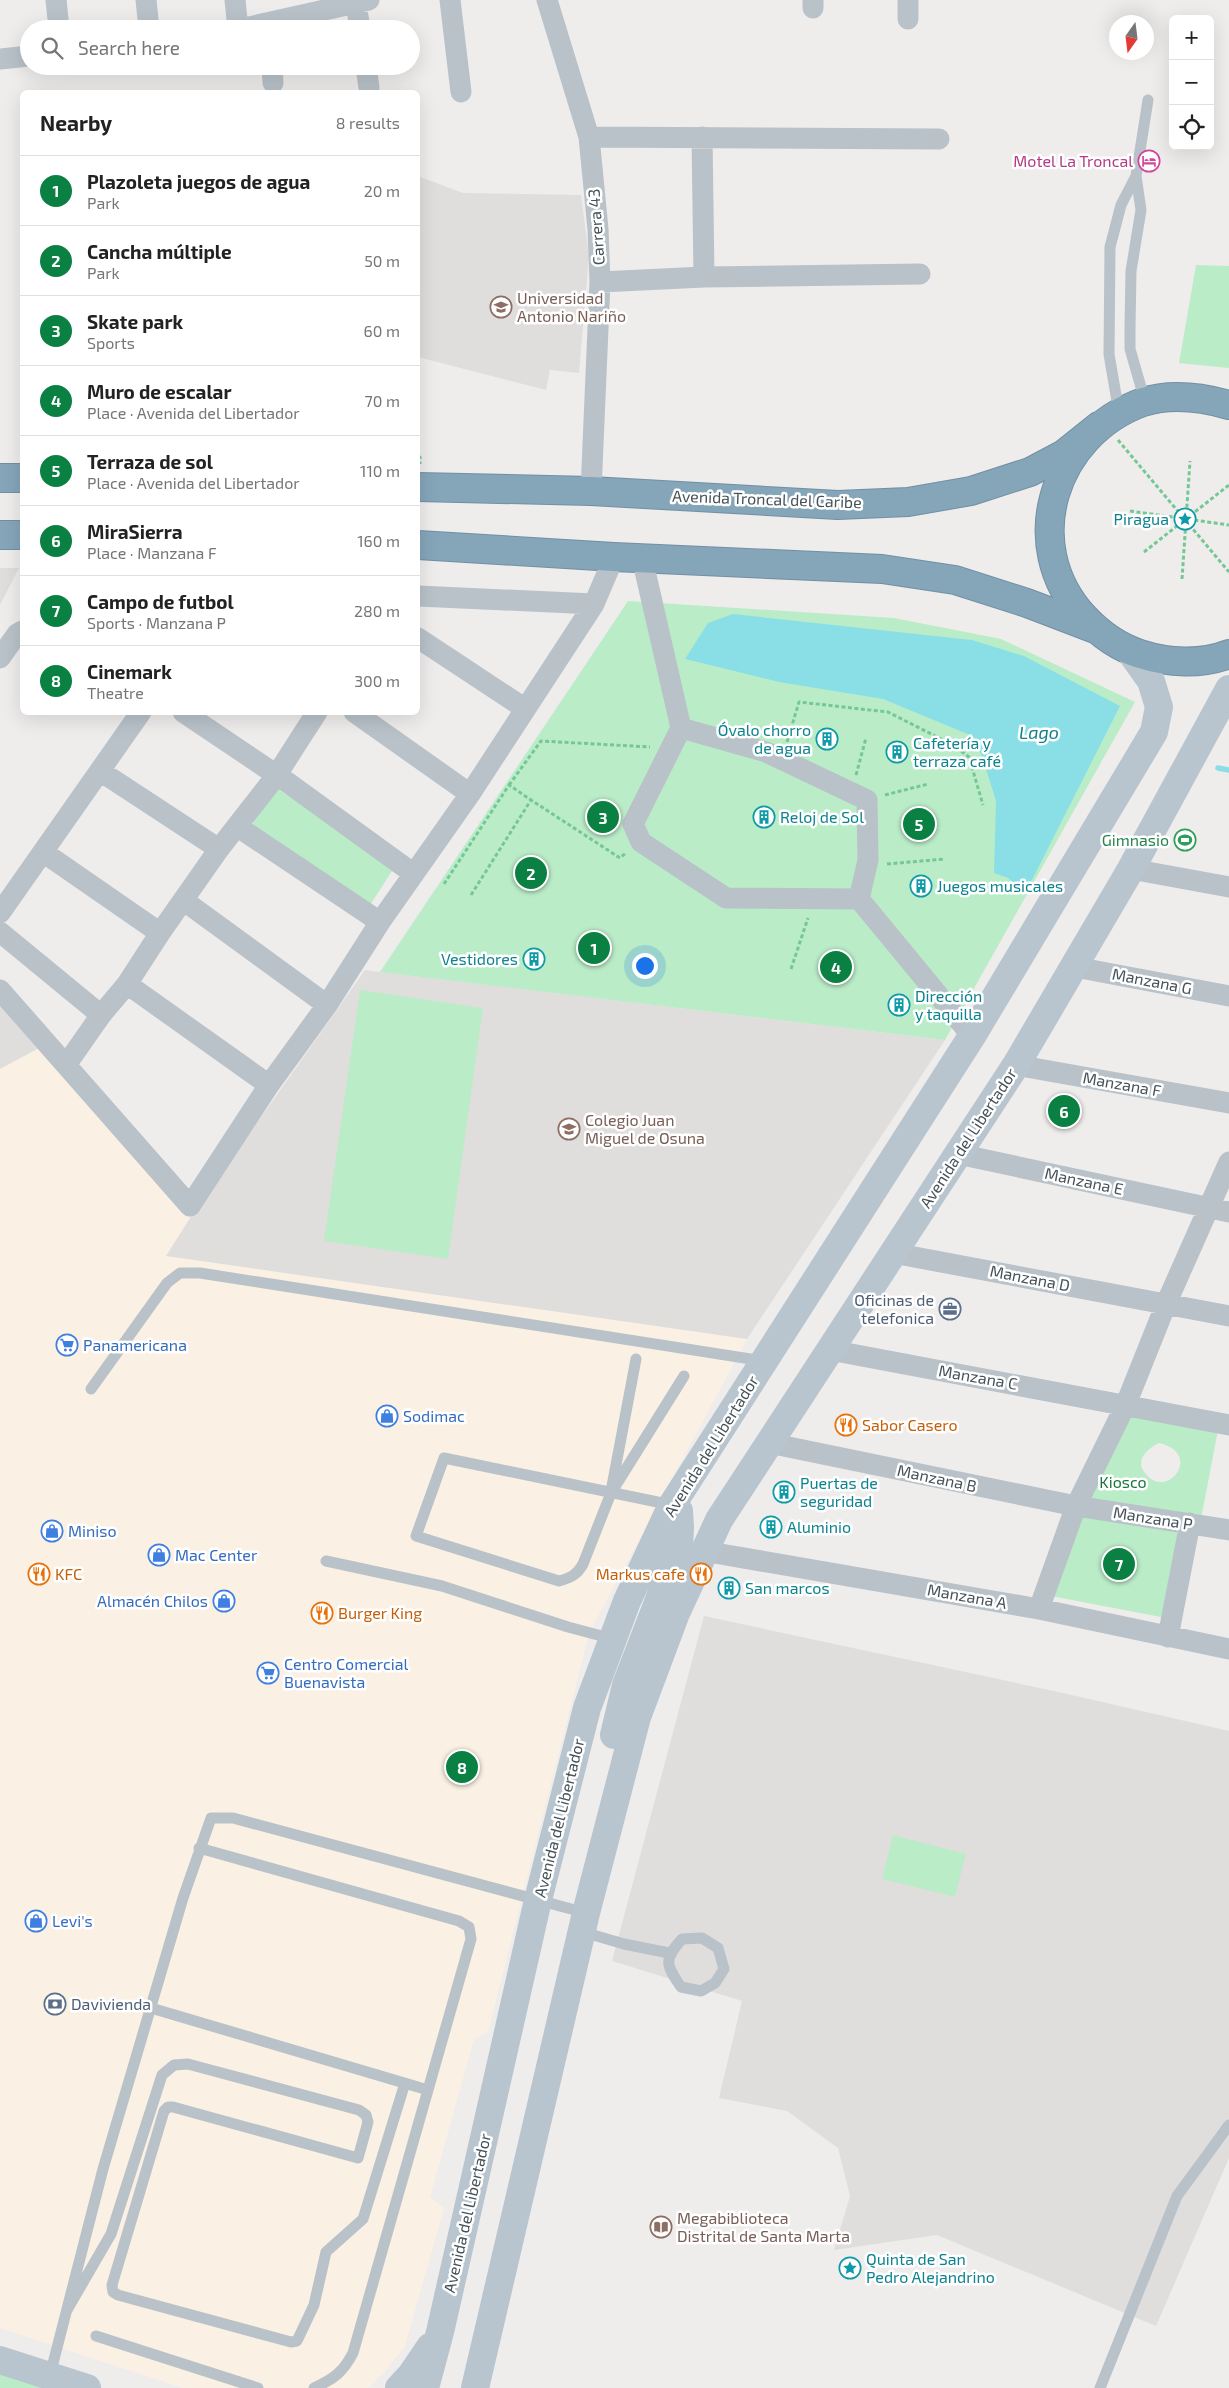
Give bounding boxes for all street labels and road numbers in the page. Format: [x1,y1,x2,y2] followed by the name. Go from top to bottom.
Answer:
[583,188,608,266] street label: Carrera 43
[672,486,862,511] street label: Avenida Troncal del Caribe
[1111,963,1194,998] street label: Manzana G
[915,1064,1020,1211] street label: Avenida del Libertador
[1081,1067,1163,1100] street label: Manzana F
[1043,1163,1125,1198] street label: Manzana E
[988,1260,1072,1295] street label: Manzana D
[937,1360,1019,1393] street label: Manzana C
[659,1371,762,1520] street label: Avenida del Libertador
[896,1460,979,1495] street label: Manzana B
[1112,1502,1194,1533] street label: Manzana P
[926,1579,1008,1612] street label: Manzana A
[530,1736,588,1899] street label: Avenida del Libertador
[439,2131,494,2294] street label: Avenida del Libertador

